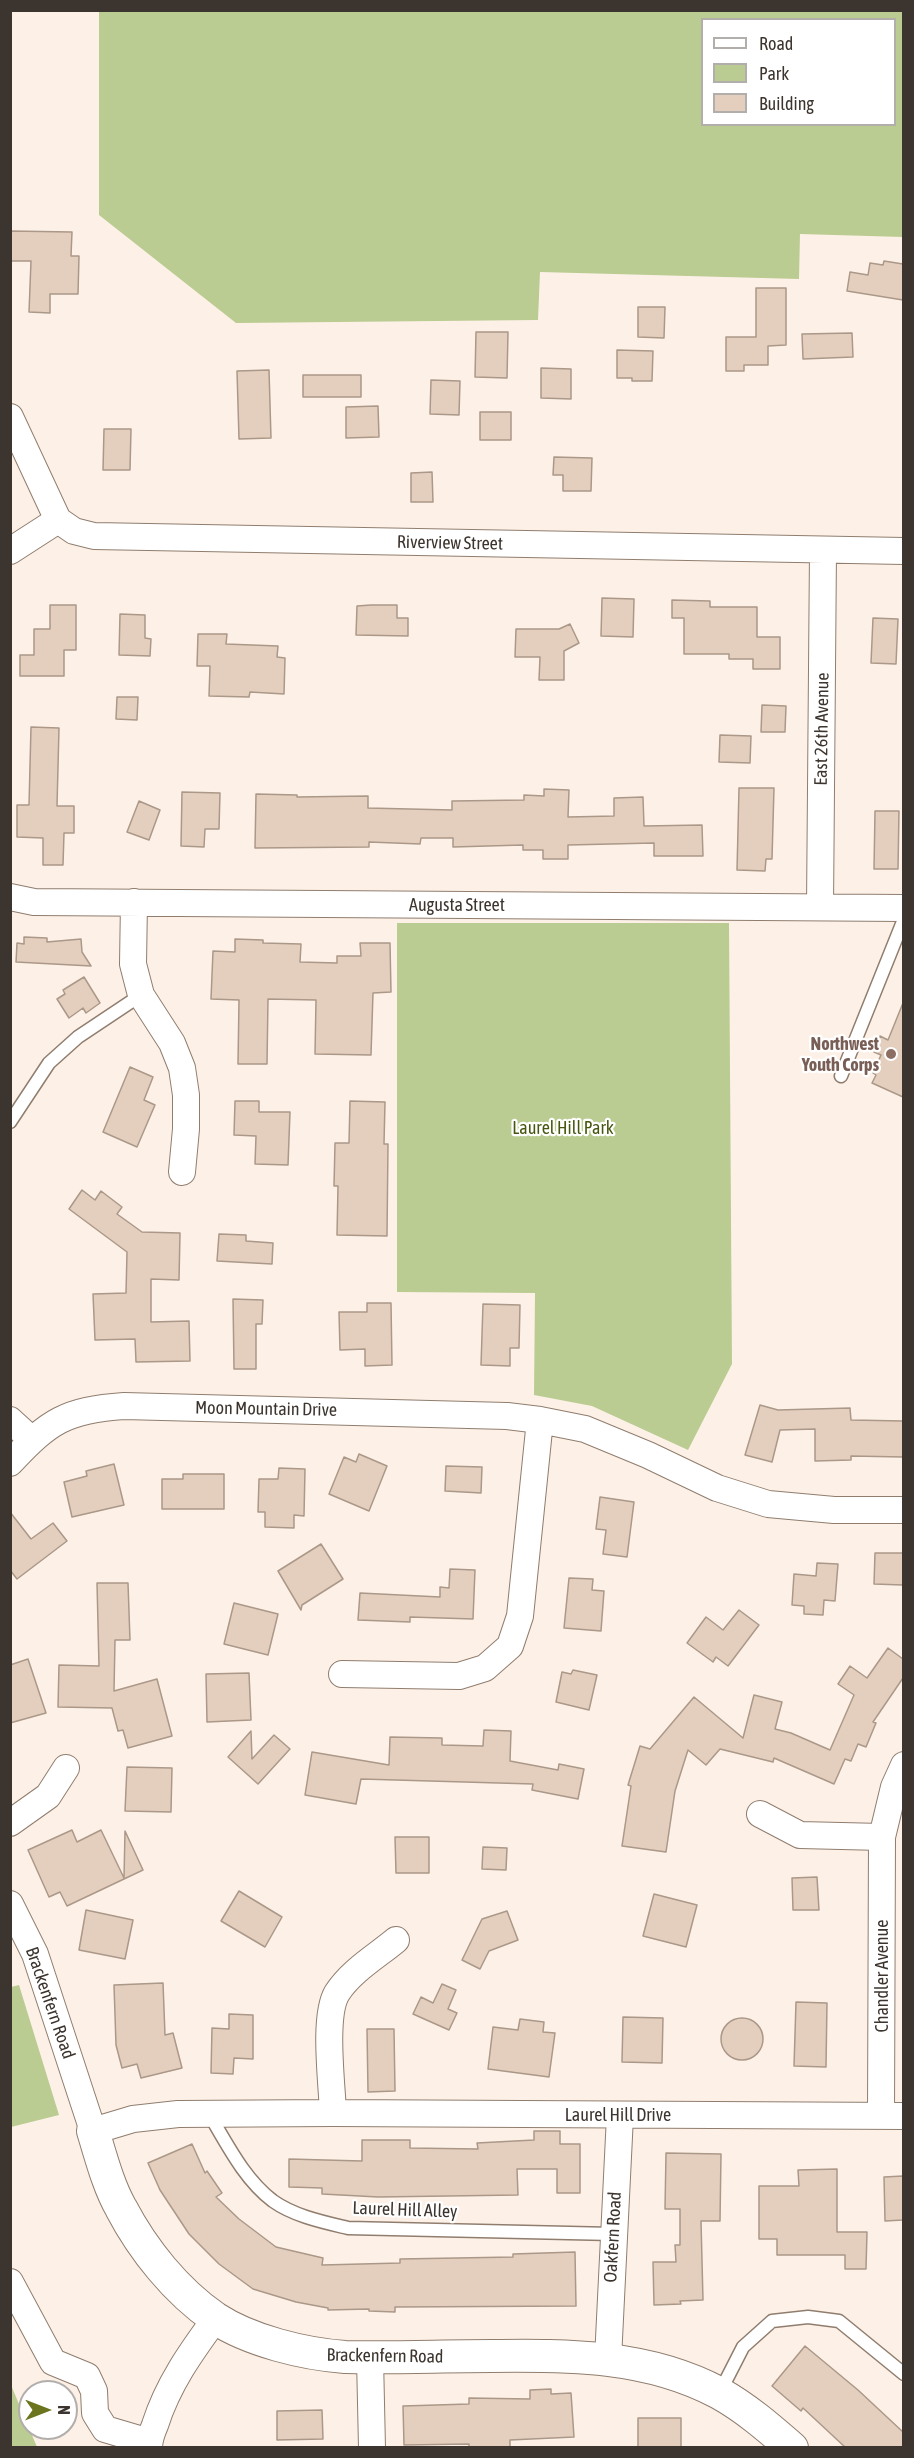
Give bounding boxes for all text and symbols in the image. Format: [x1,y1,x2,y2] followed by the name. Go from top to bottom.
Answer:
[701,18,896,126] legend
[759,33,793,54] text: Road
[759,63,789,84] text: Park
[759,93,814,114] text: Building
[397,531,503,555] street label: Riverview Street
[810,672,834,786] street label: East 26th Avenue
[409,894,505,916] street label: Augusta Street
[802,1033,879,1076] place label: Northwest Youth Corps
[884,1047,898,1061] marker: Northwest Youth Corps
[512,1117,614,1139] park label: Laurel Hill Park
[195,1397,337,1421] street label: Moon Mountain Drive
[871,1920,893,2032] street label: Chandler Avenue
[21,1944,79,2062] street label: Brackenfern Road
[565,2104,671,2126] street label: Laurel Hill Drive
[600,2191,626,2283] street label: Oakfern Road
[352,2197,458,2223] street label: Laurel Hill Alley
[326,2344,444,2368] street label: Brackenfern Road
[18,2380,78,2440] north arrow
[55,2405,73,2415] text: N

